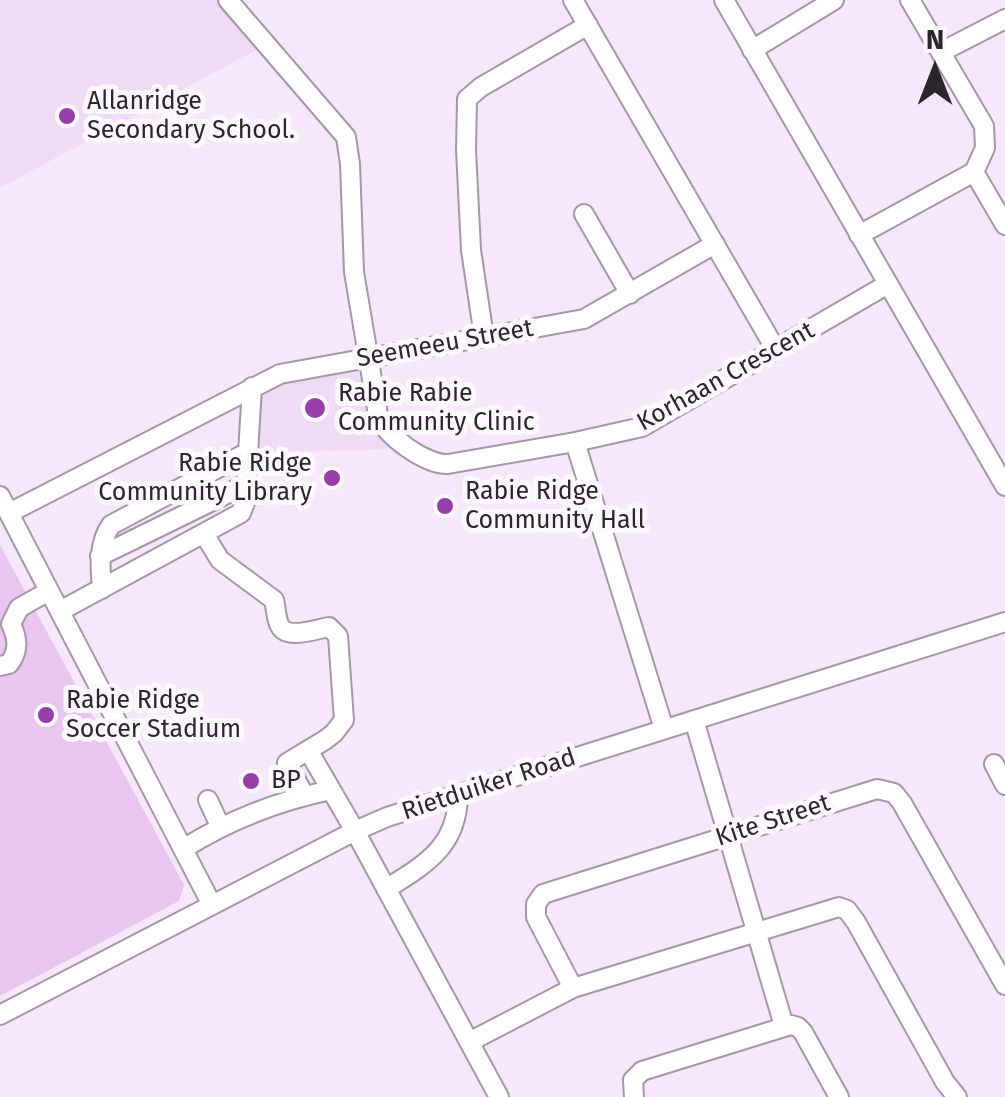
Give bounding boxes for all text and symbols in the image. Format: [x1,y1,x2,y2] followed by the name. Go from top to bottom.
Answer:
[885,20,985,120] north arrow
[926,23,944,56] text: N
[87,87,295,146] place label: Allanridge Secondary School.
[56,105,78,127] marker: Allanridge Secondary School.
[354,314,536,374] street label: Seemeeu Street
[632,316,820,438] street label: Korhaan Crescent
[338,379,535,438] place label: Rabie Rabie Community Clinic
[302,395,328,421] marker: Rabie Rabie Community Clinic
[98,449,312,508] place label: Rabie Ridge Community Library
[321,467,343,489] marker: Rabie Ridge Community Library
[465,477,645,536] place label: Rabie Ridge Community Hall
[434,495,456,517] marker: Rabie Ridge Community Hall
[66,686,241,745] place label: Rabie Ridge Soccer Stadium
[35,704,57,726] marker: Rabie Ridge Soccer Stadium
[398,743,580,827] street label: Rietduiker Road
[271,766,301,796] place label: BP
[240,770,262,792] marker: BP
[712,788,834,854] street label: Kite Street

